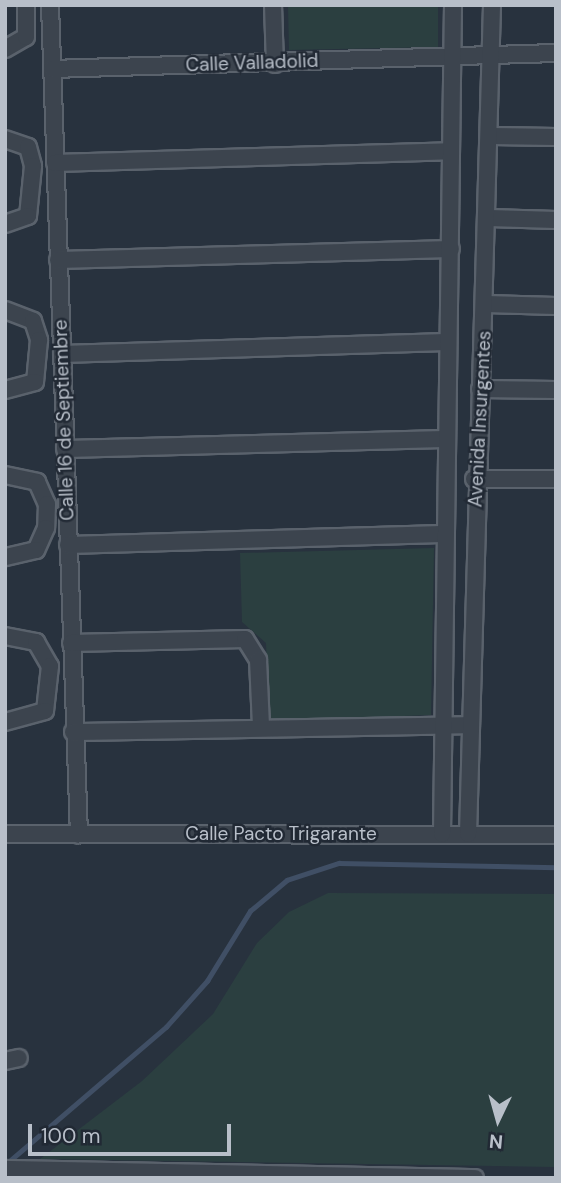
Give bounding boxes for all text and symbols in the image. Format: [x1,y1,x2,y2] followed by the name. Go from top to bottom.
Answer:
[185,49,319,77] street label: Calle Valladolid
[49,319,79,521] street label: Calle 16 de Septiembre
[464,330,496,508] street label: Avenida Insurgentes
[185,823,377,845] street label: Calle Pacto Trigarante
[463,1085,533,1155] north arrow
[32,1110,234,1154] scale bar
[41,1122,101,1150] text: 100 m
[488,1128,504,1154] text: N

